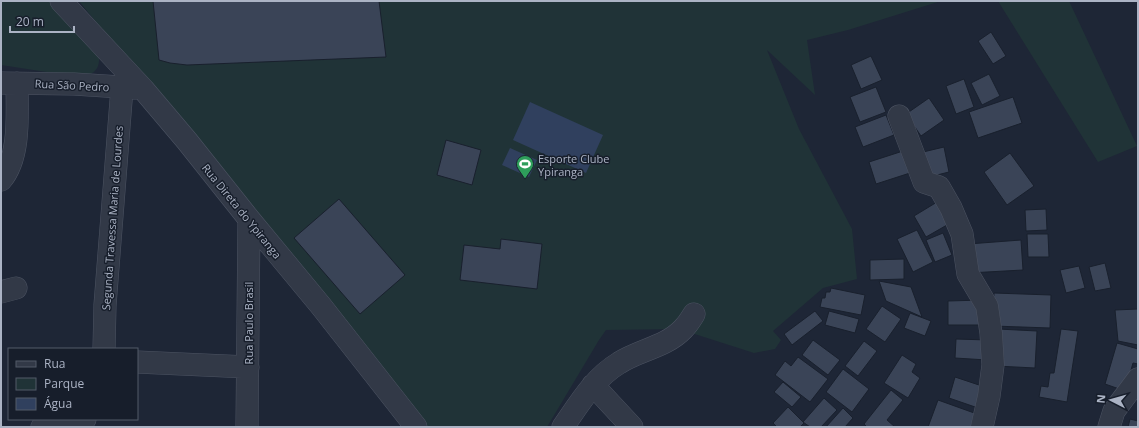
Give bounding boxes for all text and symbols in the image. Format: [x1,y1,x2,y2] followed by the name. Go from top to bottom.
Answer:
[10,8,74,34] scale bar
[16,13,44,30] text: 20 m
[34,76,110,94] street label: Rua São Pedro
[98,125,126,311] street label: Segunda Travessa Maria de Lourdes
[538,151,610,179] place label: Esporte Clube Ypiranga
[515,154,535,179] sports icon: Esporte Clube Ypiranga
[199,160,285,262] street label: Rua Direta do Ypiranga
[241,282,256,364] street label: Rua Paulo Brasil
[8,348,138,420] legend
[44,355,65,372] text: Rua
[44,375,84,392] text: Parque
[1091,380,1131,420] north arrow
[1093,394,1108,404] text: N
[44,395,72,412] text: Água

